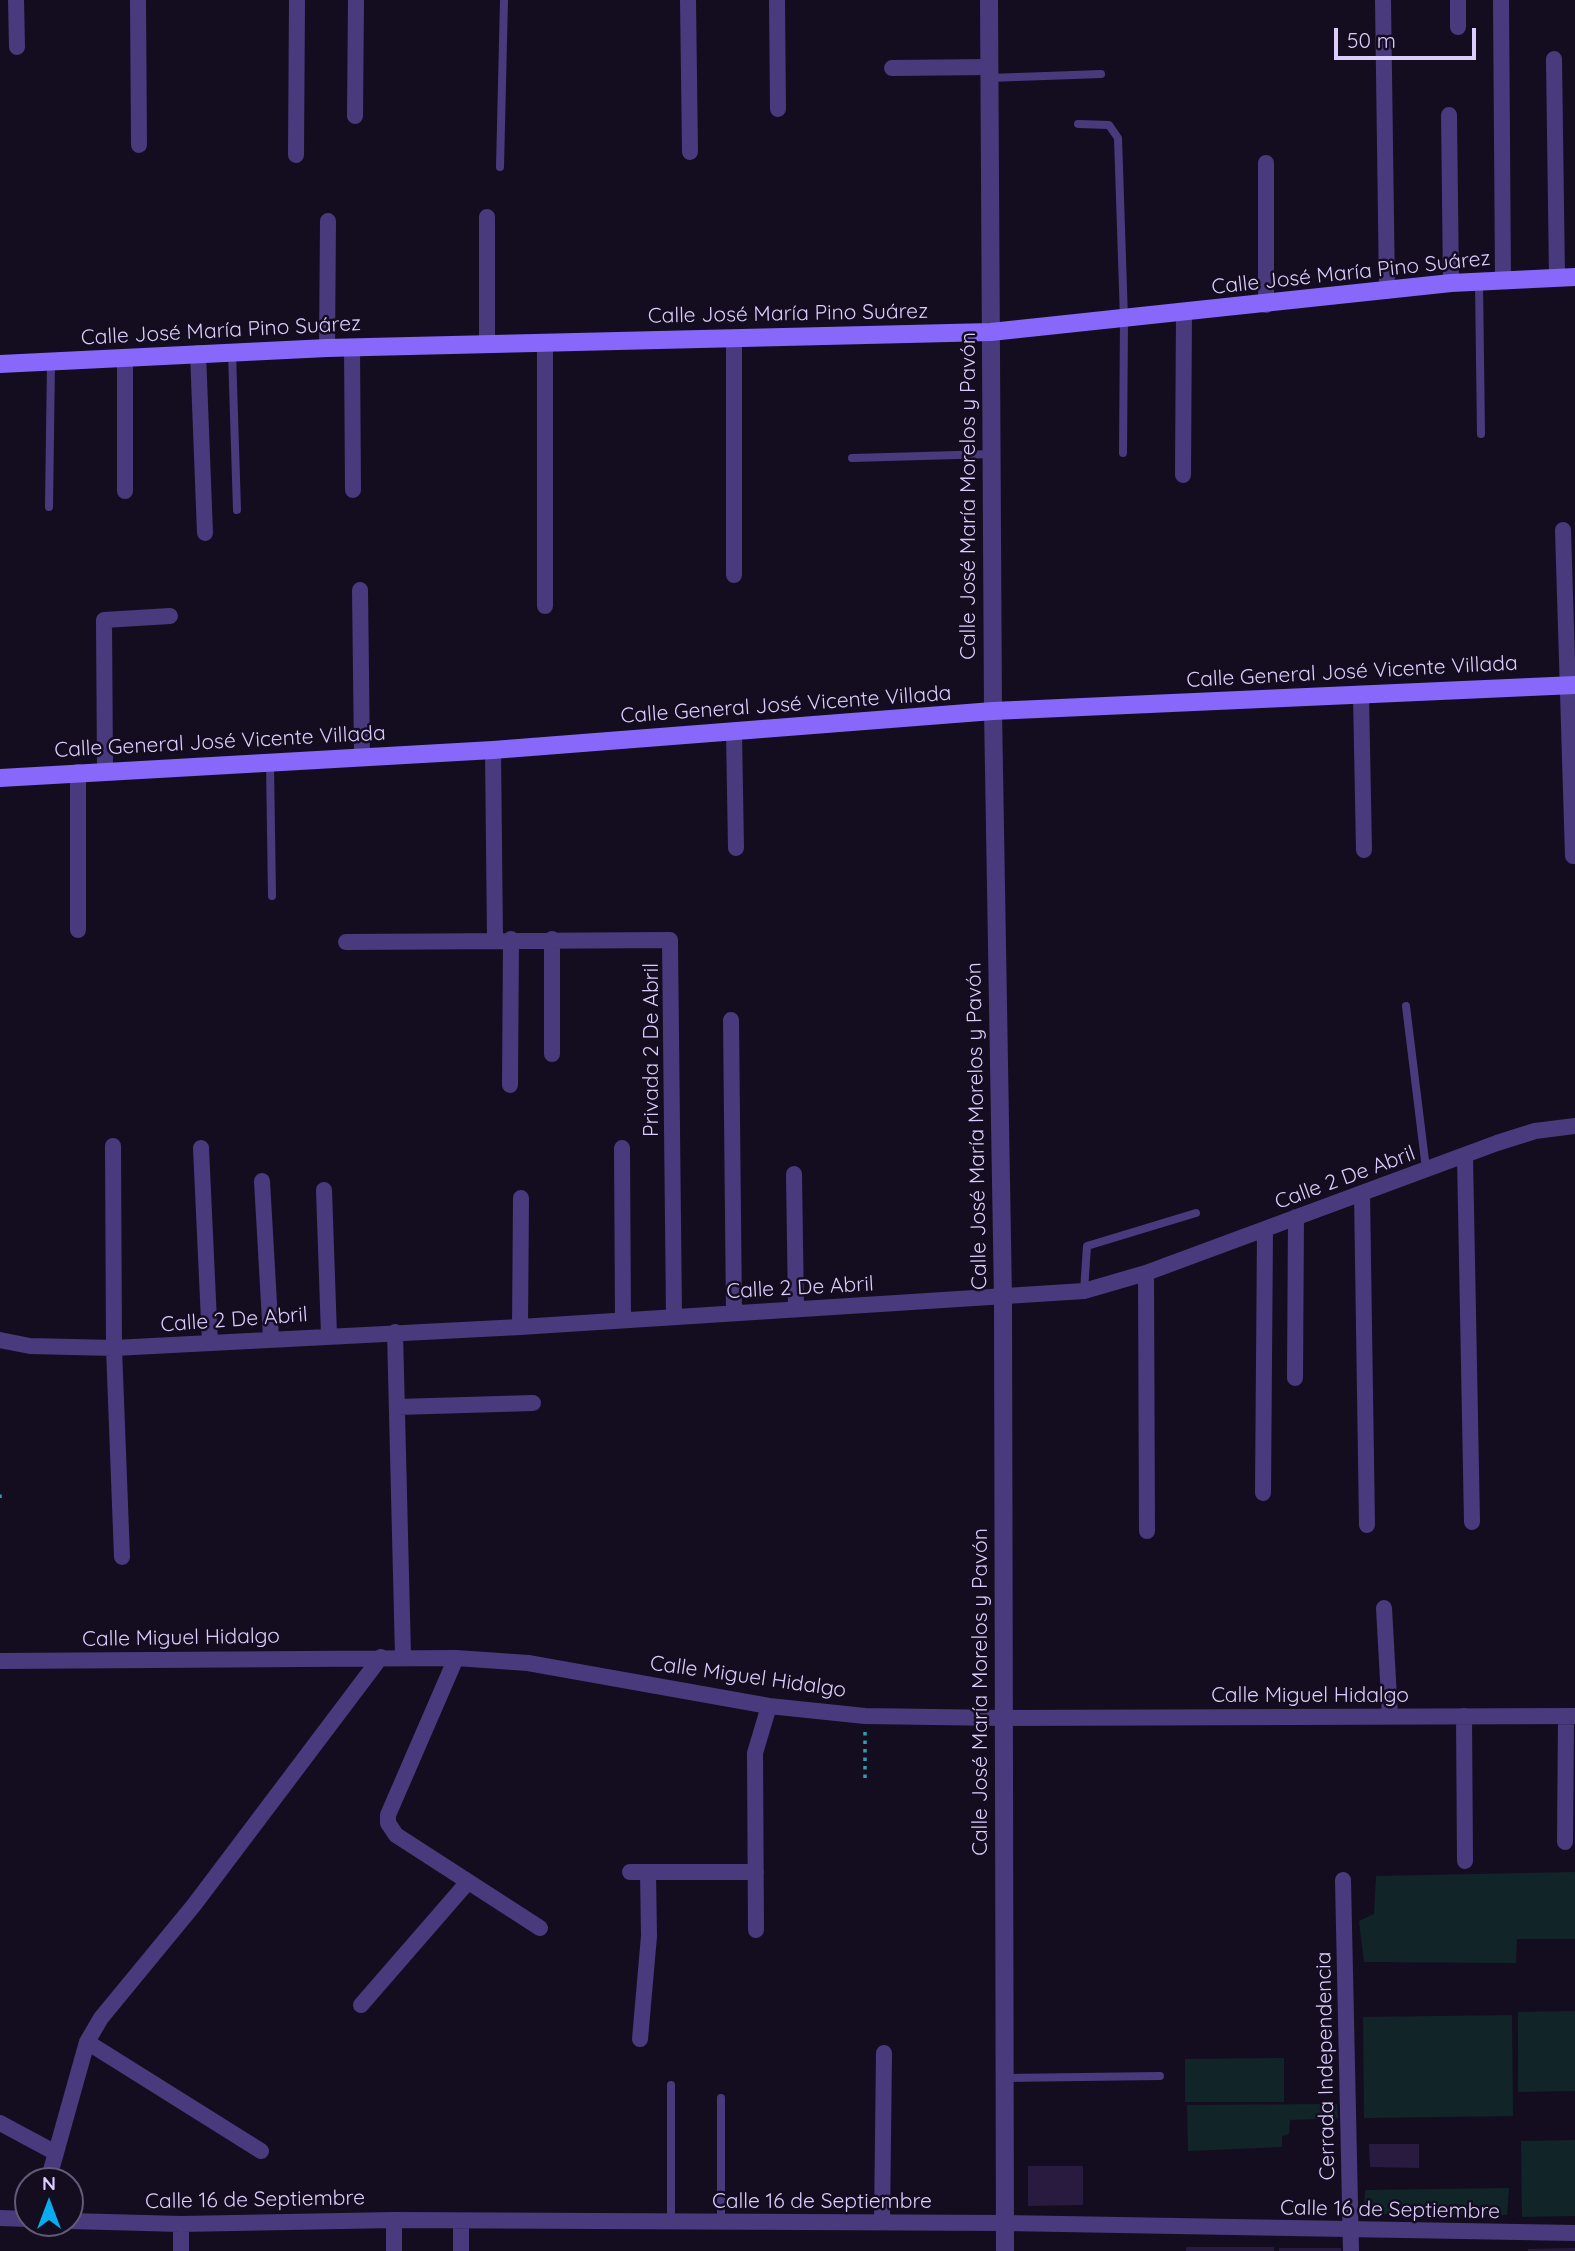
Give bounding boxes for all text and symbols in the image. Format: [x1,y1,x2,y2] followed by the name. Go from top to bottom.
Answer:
[1337,14,1479,58] scale bar
[1347,27,1396,53] text: 50 m
[1210,246,1492,300] street label: Calle José María Pino Suárez
[648,299,928,329] street label: Calle José María Pino Suárez
[80,311,362,351] street label: Calle José María Pino Suárez
[956,332,982,660] street label: Calle José María Morelos y Pavón
[1186,651,1518,693] street label: Calle General José Vicente Villada
[620,681,952,729] street label: Calle General José Vicente Villada
[54,721,386,763] street label: Calle General José Vicente Villada
[962,962,992,1290] street label: Calle José María Morelos y Pavón
[639,963,665,1137] street label: Privada 2 De Abril
[1271,1141,1419,1215] street label: Calle 2 De Abril
[726,1272,874,1304] street label: Calle 2 De Abril
[160,1302,308,1338] street label: Calle 2 De Abril
[968,1528,994,1856] street label: Calle José María Morelos y Pavón
[82,1624,280,1652] street label: Calle Miguel Hidalgo
[648,1651,848,1703] street label: Calle Miguel Hidalgo
[1211,1683,1409,1709] street label: Calle Miguel Hidalgo
[1311,1951,1341,2181] street label: Cerrada Independencia
[14,2167,84,2237] north arrow
[42,2171,56,2195] text: N
[145,2185,365,2215] street label: Calle 16 de Septiembre
[712,2189,932,2215] street label: Calle 16 de Septiembre
[1280,2195,1500,2225] street label: Calle 16 de Septiembre

